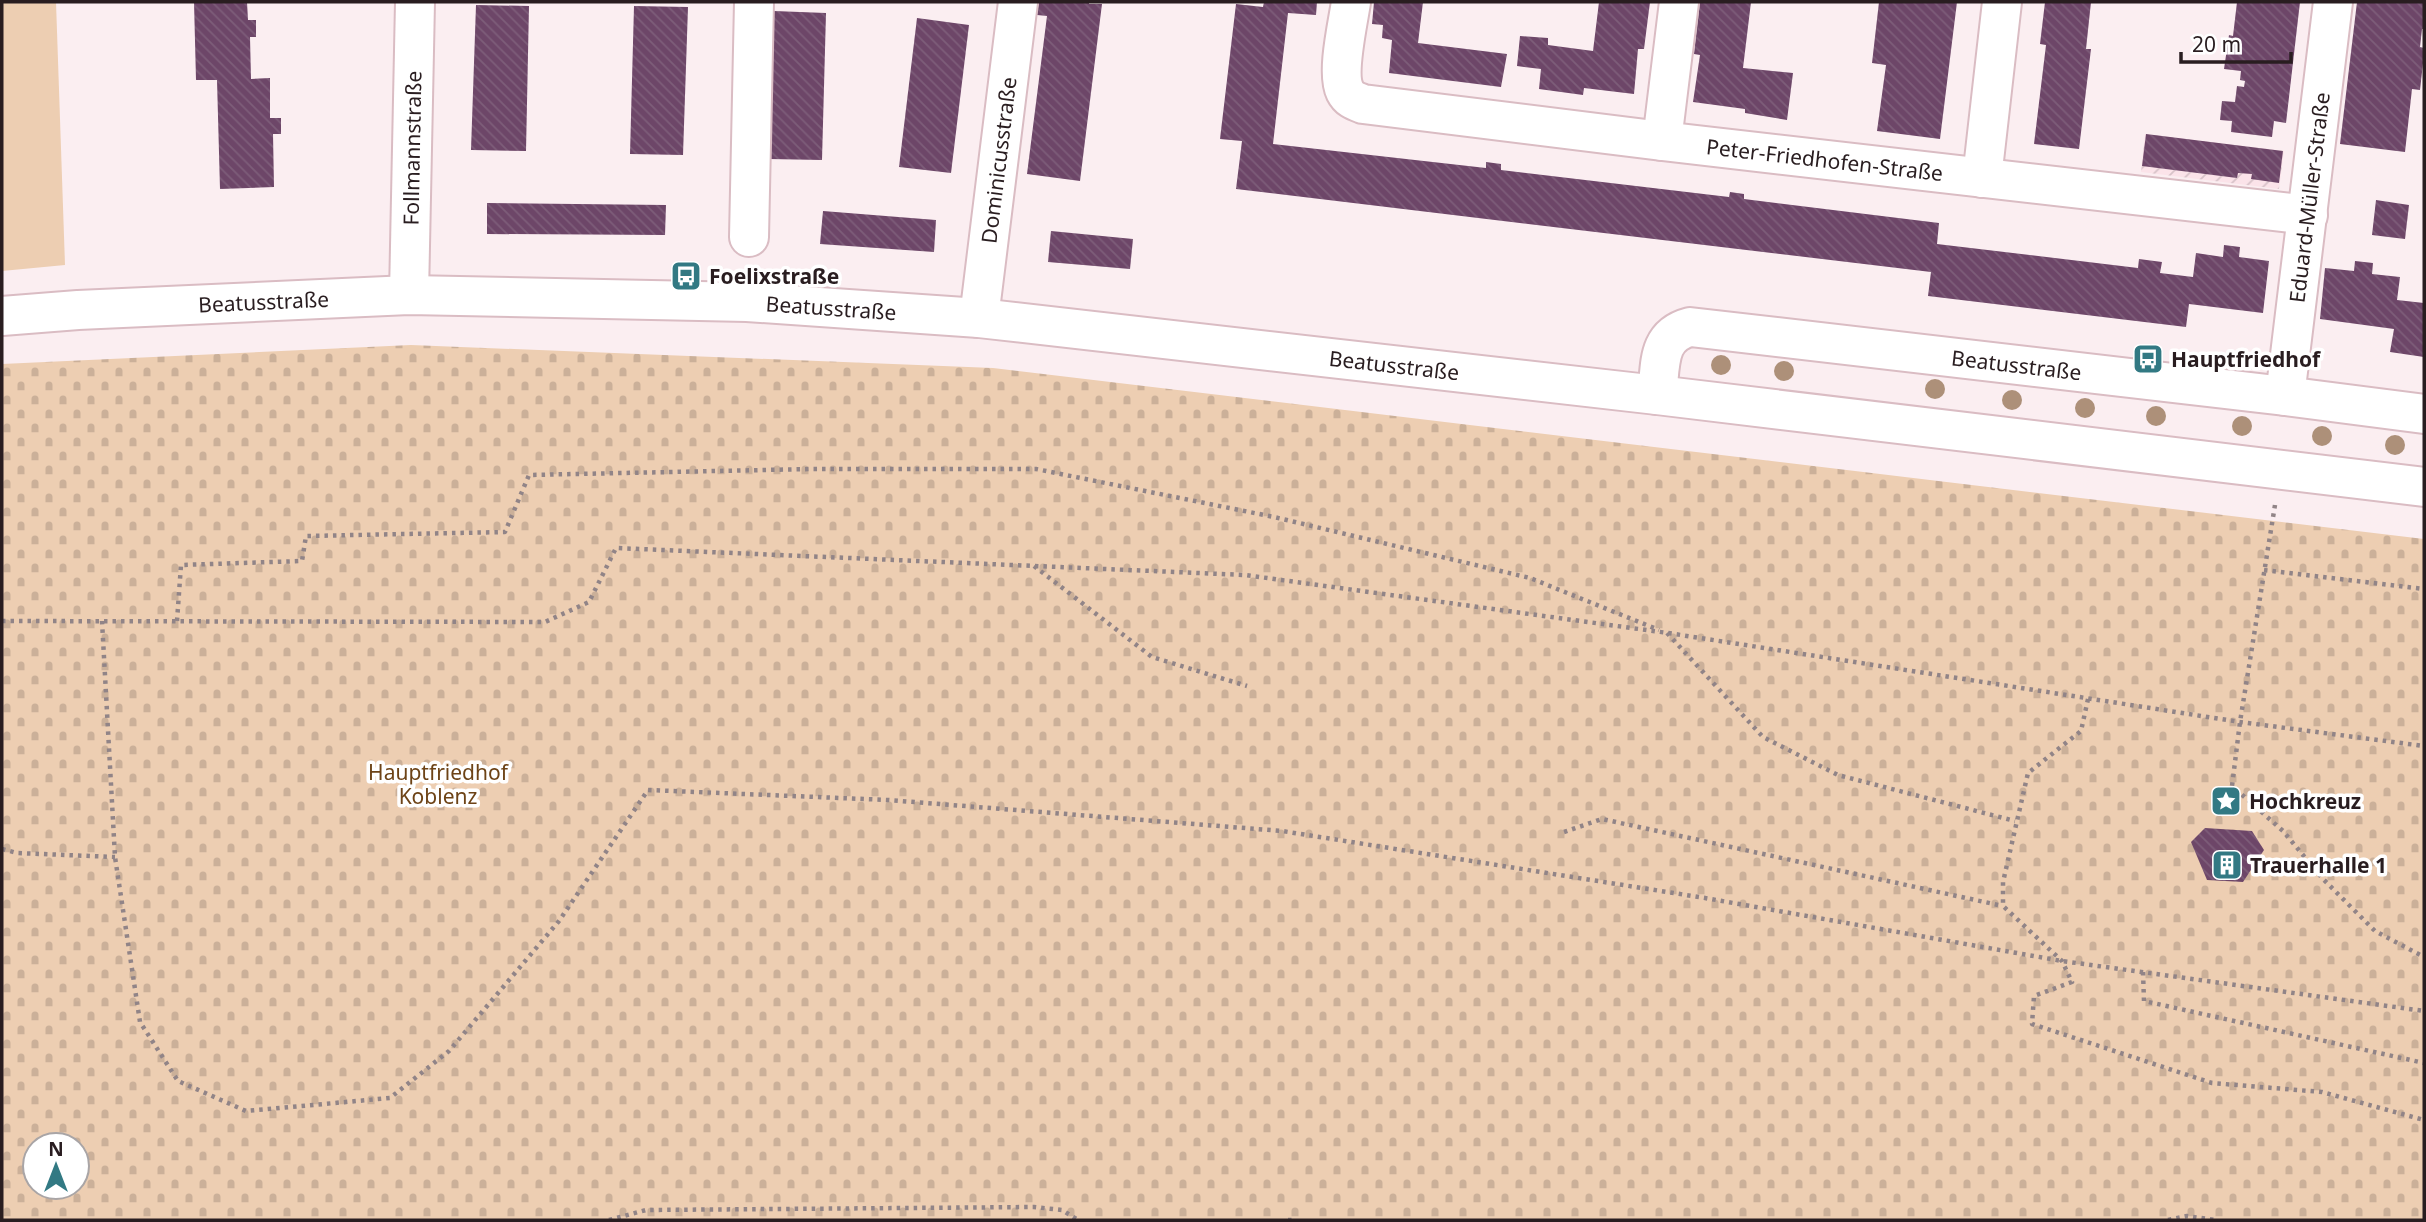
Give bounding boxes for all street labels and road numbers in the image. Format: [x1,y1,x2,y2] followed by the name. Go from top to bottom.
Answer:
[396,70,428,226] street label: Follmannstraße
[974,75,1023,245] street label: Dominicusstraße
[2282,91,2336,304] street label: Eduard-Müller-Straße
[1705,132,1945,187] street label: Peter-Friedhofen-Straße
[198,285,330,319] street label: Beatusstraße
[765,289,897,326] street label: Beatusstraße
[1950,343,2083,386] street label: Beatusstraße
[1328,344,1461,386] street label: Beatusstraße

